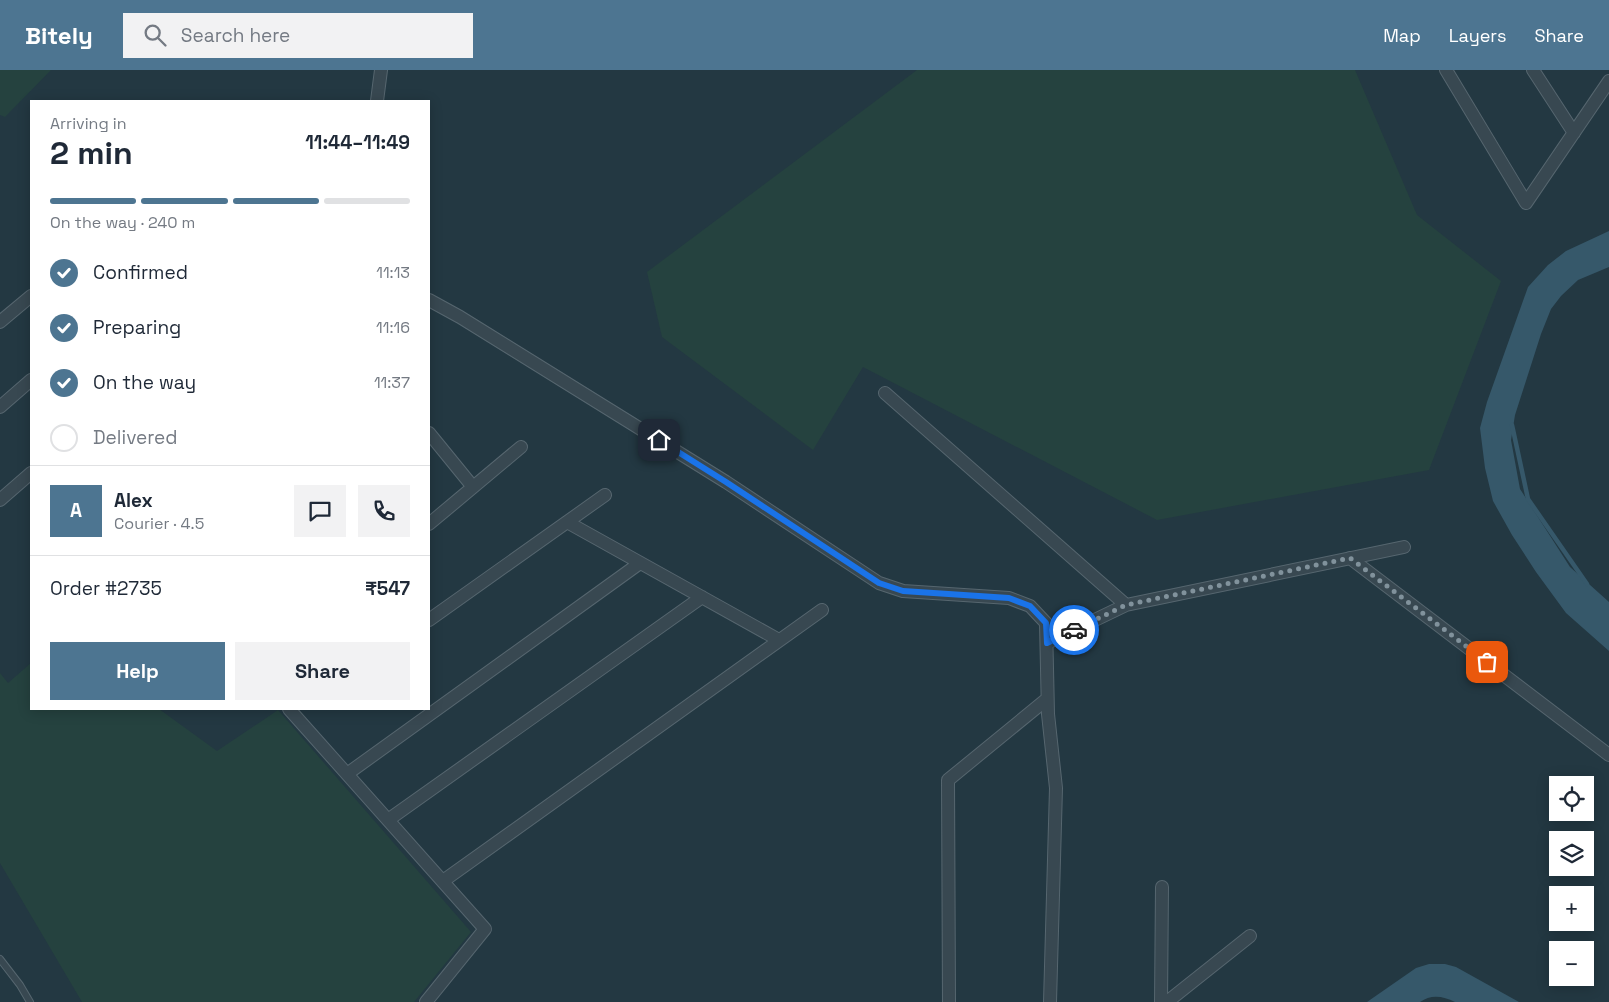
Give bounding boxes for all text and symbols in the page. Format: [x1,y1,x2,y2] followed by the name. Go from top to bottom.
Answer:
[123,13,473,58] search box
[25,20,93,51] text: Bitely
[141,21,169,49] icon: search
[181,23,290,48] text: Search here
[1383,24,1421,47] text: Map
[1449,24,1506,47] text: Layers
[1534,24,1584,47] text: Share
[50,113,127,134] text: Arriving in
[305,130,410,155] text: 11:44–11:49
[50,133,133,173] text: 2 min
[50,212,195,233] text: On the way · 240 m
[50,259,78,287] icon: check
[93,260,188,285] text: Confirmed
[376,262,410,283] text: 11:13
[50,314,78,342] icon: check
[93,315,181,340] text: Preparing
[376,317,410,338] text: 11:16
[50,369,78,397] icon: check
[93,370,196,395] text: On the way
[374,372,410,393] text: 11:37
[638,419,680,461] pin
[93,425,178,450] text: Delivered
[645,426,673,454] icon: home
[294,485,346,537] button: chat
[358,485,410,537] button: phone
[114,488,153,513] text: Alex
[70,498,82,523] text: A
[114,513,204,534] text: Courier · 4.5
[50,576,162,601] text: Order #2735
[365,576,410,601] text: ₹547
[1049,605,1099,655] courier
[1060,616,1088,644] icon: car
[1466,641,1508,683] pin
[50,642,225,700] button: Help
[235,642,410,700] button: Share
[1473,648,1501,676] icon: bag
[1549,776,1594,986] map controls
[1549,776,1594,821] button: locate
[1549,831,1594,876] button: layers
[1549,886,1594,931] button: +
[1549,941,1594,986] button: −

